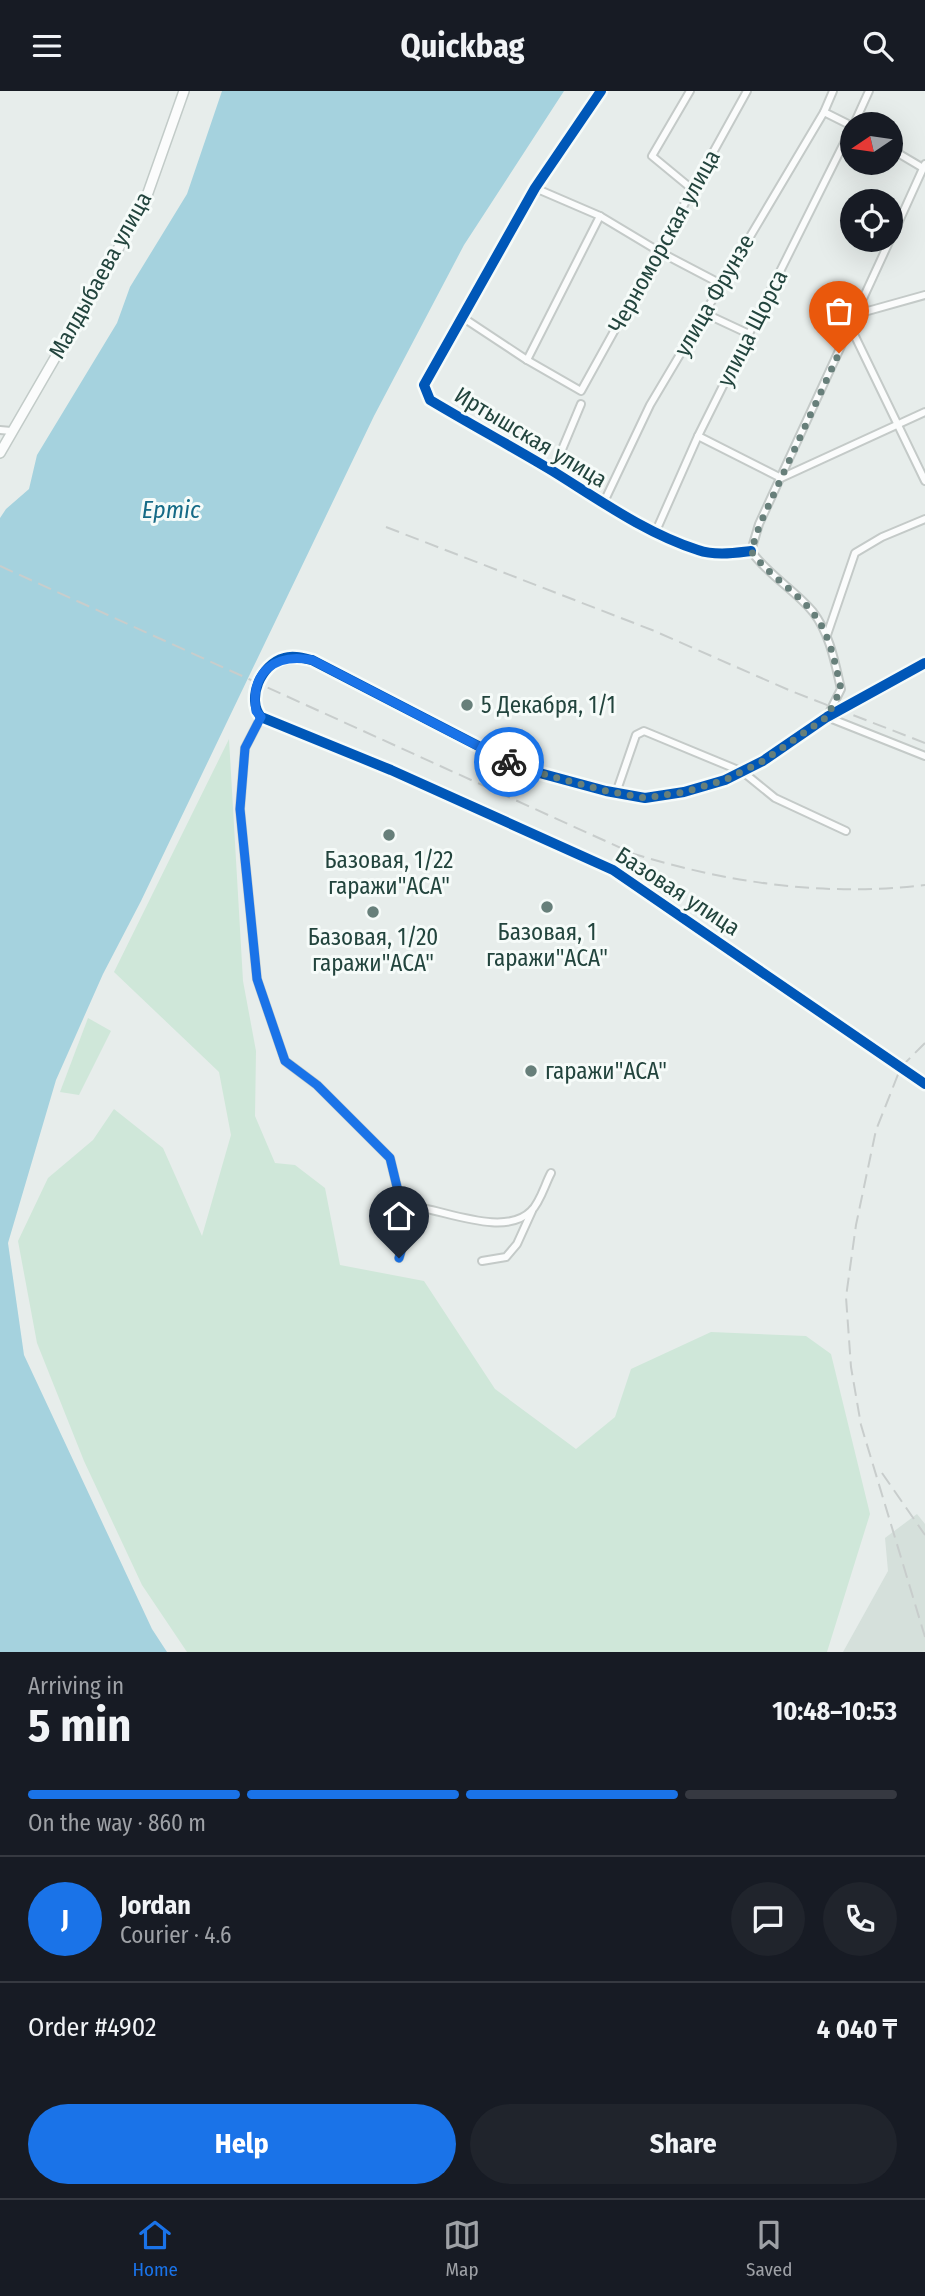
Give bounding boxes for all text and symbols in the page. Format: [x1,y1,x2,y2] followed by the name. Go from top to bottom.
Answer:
[28,27,66,65] icon: menu
[401,27,524,65] text: Quickbag
[859,27,897,65] icon: search
[840,112,903,175] north arrow
[840,112,903,252] map controls
[602,145,726,337] street label: Черноморская улица
[43,187,157,363] street label: Малдыбаева улица
[840,189,903,252] button: locate
[668,229,760,361] street label: улица Фрунзе
[711,265,793,391] street label: улица Щорса
[809,281,869,353] pin
[820,292,858,330] icon: bag
[450,381,612,493] street label: Иртышская улица
[142,496,201,524] water label: Ертіс
[481,691,616,719] place label: 5 Декабря, 1/1
[459,697,475,713] marker: 5 Декабря, 1/1
[474,727,544,797] courier
[490,743,528,781] icon: bike
[381,827,397,843] marker: Базовая, 1/22 гаражи"ACА"
[611,840,745,942] street label: Базовая улица
[325,846,453,900] place label: Базовая, 1/22 гаражи"ACА"
[539,899,555,915] marker: Базовая, 1 гаражи"ACА"
[365,904,381,920] marker: Базовая, 1/20 гаражи"ACА"
[486,918,608,972] place label: Базовая, 1 гаражи"ACА"
[308,923,438,977] place label: Базовая, 1/20 гаражи"ACА"
[545,1057,667,1085] place label: гаражи"ACА"
[523,1063,539,1079] marker: гаражи"ACА"
[369,1186,429,1258] pin
[380,1197,418,1235] icon: home
[28,1672,124,1700] text: Arriving in
[772,1696,897,1727] text: 10:48–10:53
[28,1698,131,1753] text: 5 min
[28,1809,206,1837] text: On the way · 860 m
[731,1882,805,1956] button: chat
[823,1882,897,1956] button: phone
[120,1890,191,1921] text: Jordan
[61,1904,69,1935] text: J
[120,1921,231,1949] text: Courier · 4.6
[28,2012,156,2043] text: Order #4902
[817,2014,897,2045] text: 4 040 ₸
[28,2104,456,2184] button: Help
[470,2104,897,2184] button: Share
[133,2216,178,2281] tab: Home
[443,2216,481,2281] tab: Map
[746,2216,792,2281] tab: Saved

